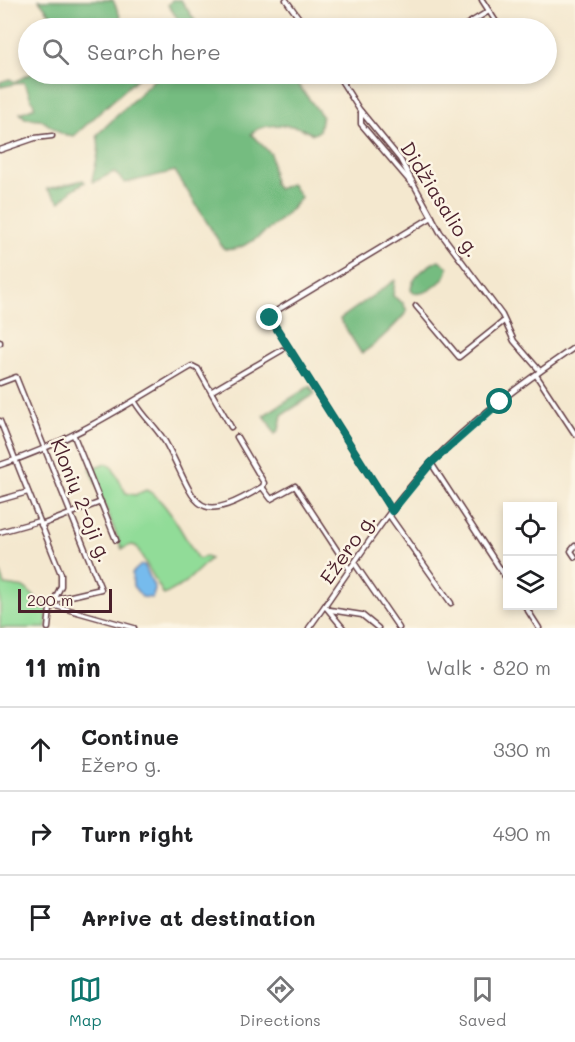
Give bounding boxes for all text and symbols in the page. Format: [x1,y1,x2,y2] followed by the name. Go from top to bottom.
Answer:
[18,18,557,84] search box
[39,35,72,68] icon: search
[87,37,221,66] text: Search here
[395,136,487,262] street label: Didžiasalio g.
[256,304,282,330] route end
[486,388,512,414] route start
[45,434,119,566] street label: Klonių 2-oji g.
[503,502,557,610] map controls
[503,502,557,556] button: locate
[313,507,381,589] street label: Ežero g.
[503,556,557,610] button: layers
[18,586,112,614] scale bar
[27,589,74,610] text: 200 m
[24,650,101,684] text: 11 min
[426,654,551,680] text: Walk · 820 m
[81,722,179,751] text: Continue
[24,733,57,766] icon: ahead
[493,736,551,762] text: 330 m
[81,751,162,777] text: Ežero g.
[24,817,57,850] icon: right
[81,819,193,848] text: Turn right
[493,820,551,846] text: 490 m
[24,901,57,934] icon: arrive
[81,903,316,932] text: Arrive at destination
[69,973,102,1030] tab: Map
[240,973,321,1030] tab: Directions
[459,973,506,1030] tab: Saved

